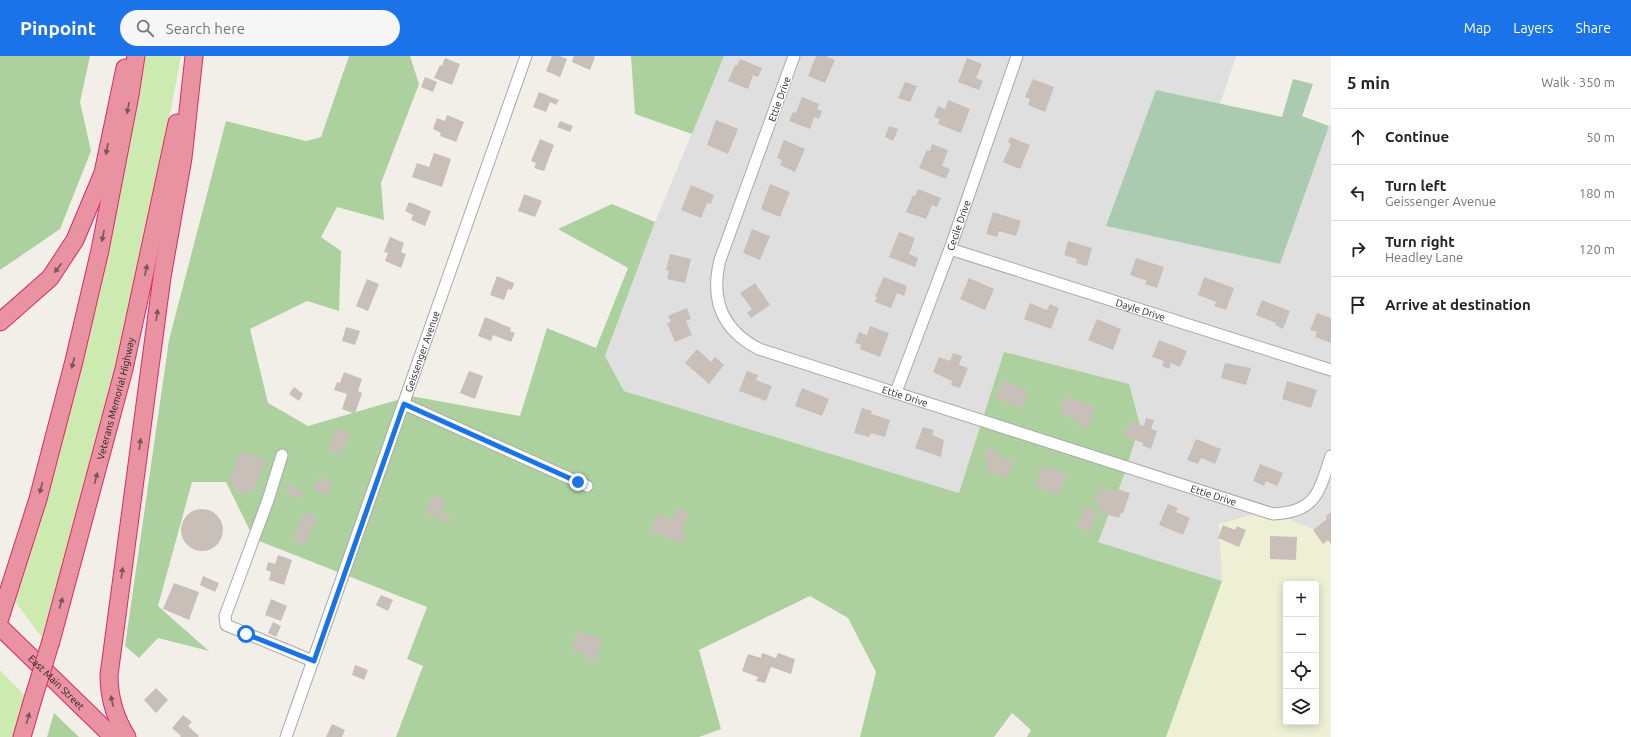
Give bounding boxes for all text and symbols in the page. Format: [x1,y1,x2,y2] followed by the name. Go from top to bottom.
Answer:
[120,10,400,46] search box
[20,17,96,39] text: Pinpoint
[134,17,156,39] icon: search
[166,20,245,37] text: Search here
[1464,20,1491,36] text: Map
[1513,20,1553,36] text: Layers
[1575,20,1611,36] text: Share
[1347,73,1390,92] text: 5 min
[766,75,793,123] street label: Ettie Drive
[1541,75,1615,89] text: Walk · 350 m
[124,102,130,114] one-way arrow
[1347,126,1369,148] icon: ahead
[1385,128,1449,145] text: Continue
[1586,130,1615,144] text: 50 m
[104,143,110,155] one-way arrow
[1385,177,1446,194] text: Turn left
[1347,182,1369,204] icon: left
[1579,186,1615,200] text: 180 m
[1385,194,1496,208] text: Geissenger Avenue
[945,199,973,252] street label: Cecile Drive
[99,230,105,242] one-way arrow
[1385,233,1455,250] text: Turn right
[1347,238,1369,260] icon: right
[1579,242,1615,256] text: 120 m
[1385,250,1463,264] text: Headley Lane
[54,262,62,273] one-way arrow
[144,264,150,276] one-way arrow
[1347,294,1369,316] icon: arrive
[1385,296,1531,313] text: Arrive at destination
[1114,297,1167,323] street label: Dayle Drive
[154,309,160,321] one-way arrow
[403,309,442,394] street label: Geissenger Avenue
[95,336,137,461] street label: Veterans Memorial Highway
[70,356,76,369] one-way arrow
[881,384,929,409] street label: Ettie Drive
[137,438,143,450] one-way arrow
[93,472,99,484] one-way arrow
[569,473,587,491] route end
[38,483,44,495] one-way arrow
[1189,483,1238,508] street label: Ettie Drive
[119,567,125,579] one-way arrow
[1283,581,1319,725] map controls
[1283,581,1319,617] button: +
[58,597,64,609] one-way arrow
[1283,617,1319,653] button: −
[237,625,255,643] route start
[26,653,87,712] street label: East Main Street
[1283,653,1319,689] button: locate
[1283,689,1319,725] button: layers
[109,695,115,707] one-way arrow
[25,712,31,724] one-way arrow

